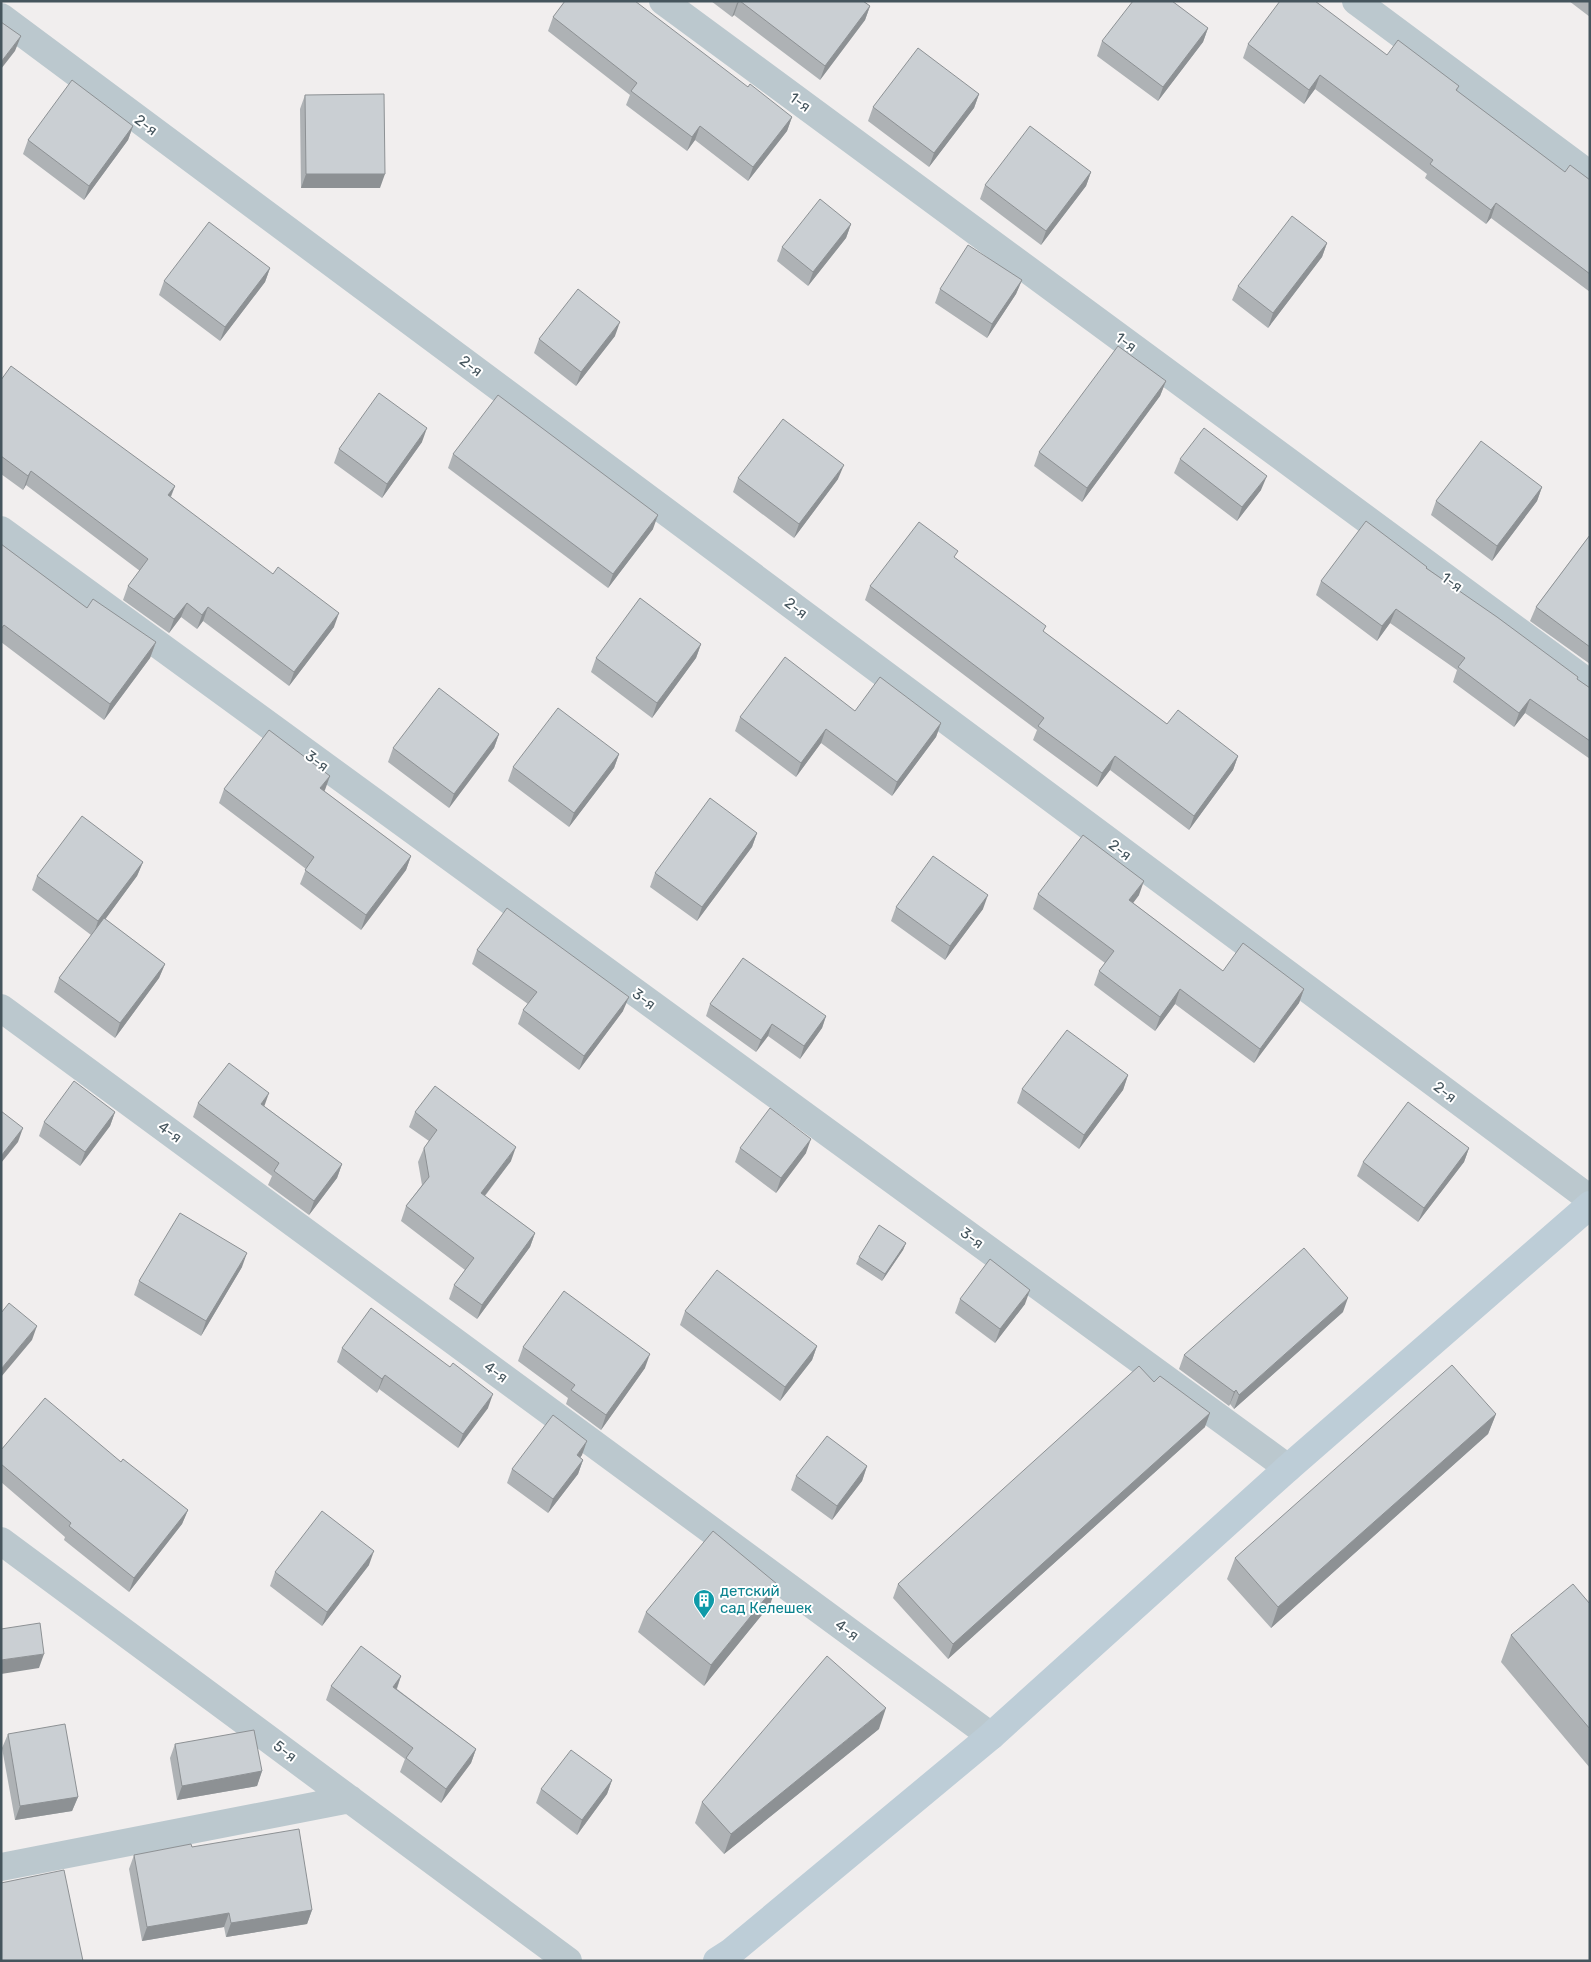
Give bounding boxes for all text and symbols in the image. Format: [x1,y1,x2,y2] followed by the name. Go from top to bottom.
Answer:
[786,88,814,116] street label: 1-я
[131,111,161,139] street label: 2-я
[1112,328,1140,356] street label: 1-я
[456,352,486,380] street label: 2-я
[1438,568,1466,596] street label: 1-я
[781,594,811,622] street label: 2-я
[302,747,332,775] street label: 3-я
[1105,836,1135,864] street label: 2-я
[629,985,659,1013] street label: 3-я
[1430,1078,1460,1106] street label: 2-я
[155,1117,185,1147] street label: 4-я
[957,1224,987,1252] street label: 3-я
[481,1357,511,1387] street label: 4-я
[720,1582,812,1617] place label: детский сад Келешек
[692,1588,716,1619] building icon: детский сад Келешек
[832,1615,862,1645] street label: 4-я
[270,1736,300,1766] street label: 5-я

